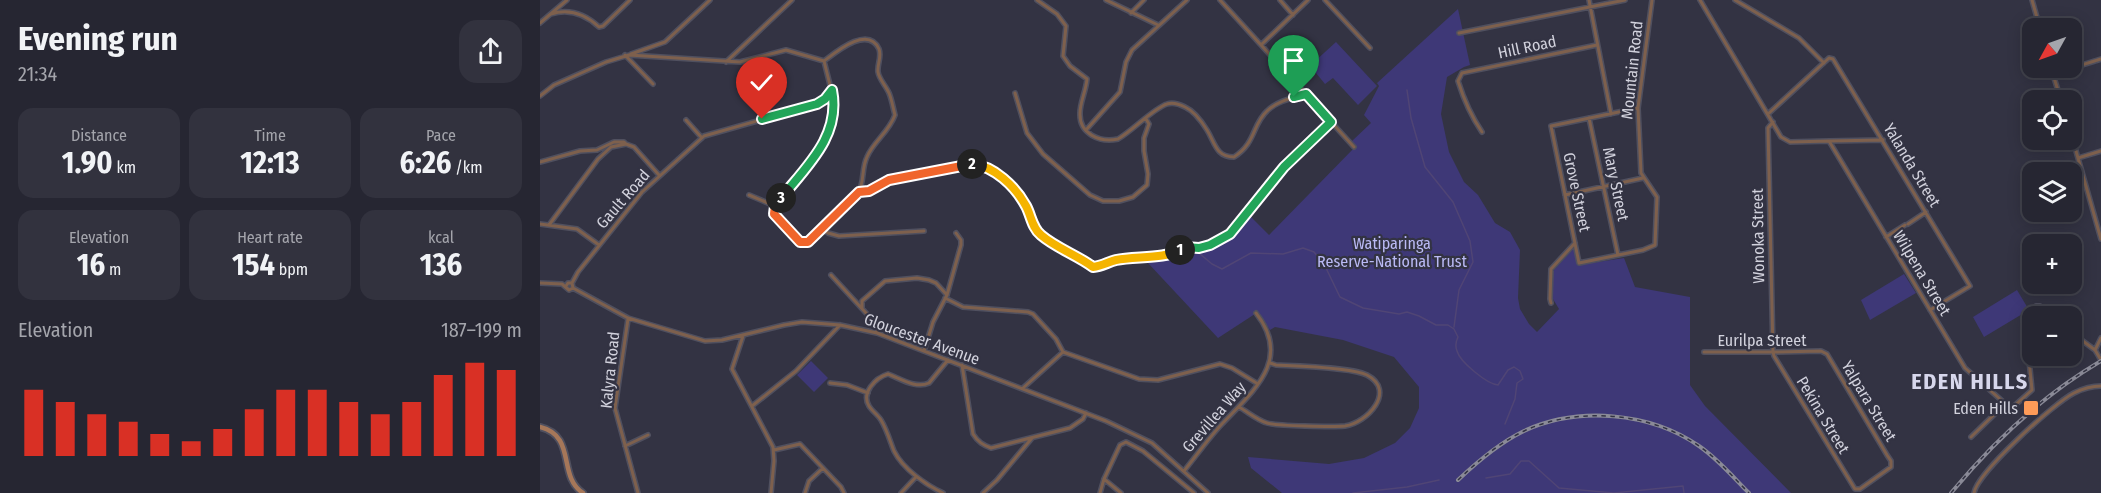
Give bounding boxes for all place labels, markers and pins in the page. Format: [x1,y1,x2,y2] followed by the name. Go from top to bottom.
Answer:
[1268,35,1319,97] pin
[736,57,787,119] pin
[957,149,987,179] pin: 2
[766,183,796,213] pin: 3
[1165,235,1195,265] pin: 1
[1953,399,2018,418] place label: Eden Hills
[2022,399,2040,417] marker: Eden Hills

